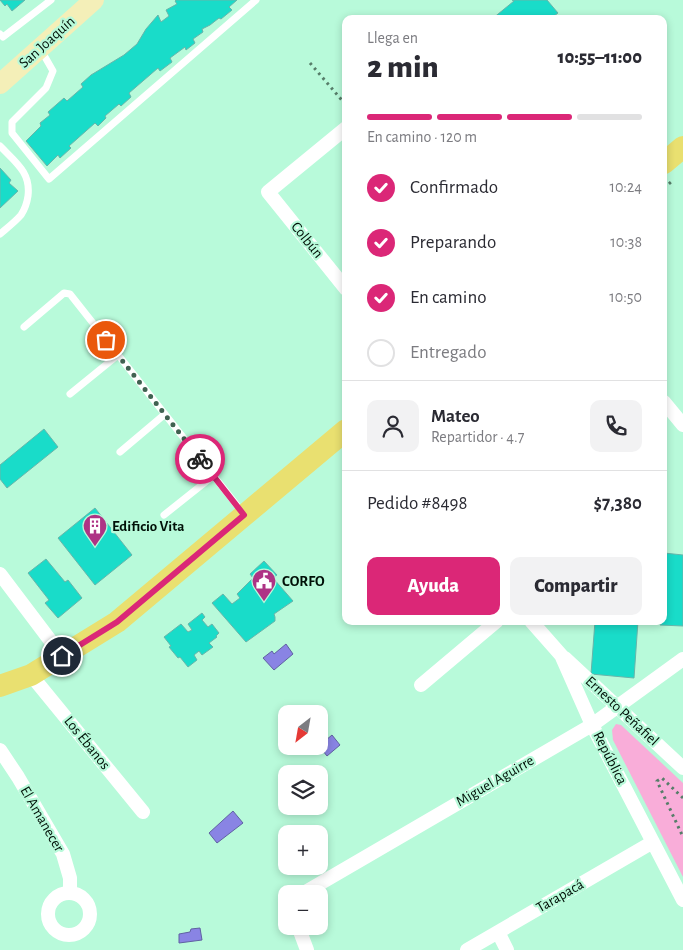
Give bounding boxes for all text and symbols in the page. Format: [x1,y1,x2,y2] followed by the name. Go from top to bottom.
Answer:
[16,13,78,71] street label: San Joaquín
[367,30,418,46] text: Llega en
[558,48,642,67] text: 10:55–11:00
[367,51,439,83] text: 2 min
[367,129,477,145] text: En camino · 120 m
[367,174,395,202] icon: check
[410,178,498,197] text: Confirmado
[609,179,642,195] text: 10:24
[288,219,326,261] street label: Colbún
[367,229,395,257] icon: check
[410,233,496,252] text: Preparando
[610,234,642,250] text: 10:38
[367,284,395,312] icon: check
[410,288,487,307] text: En camino
[609,289,642,305] text: 10:50
[85,319,127,361] pin
[92,326,120,354] icon: bag
[410,343,486,362] text: Entregado
[367,400,419,452] button: person
[590,400,642,452] button: phone
[431,407,480,426] text: Mateo
[431,429,524,445] text: Repartidor · 4.7
[175,434,225,484] courier
[186,445,214,473] icon: bike
[367,494,467,513] text: Pedido #8498
[593,494,642,513] text: $7,380
[82,513,108,547] building icon: Edificio Vita
[112,519,185,534] place label: Edificio Vita
[367,557,500,615] button: Ayuda
[510,557,642,615] button: Compartir
[251,568,277,602] public building icon: CORFO
[282,574,325,589] place label: CORFO
[41,635,83,677] pin
[48,642,76,670] icon: home
[582,673,662,749] street label: Ernesto Peñafiel
[278,705,328,755] north arrow
[278,705,328,935] map controls
[61,712,114,773] street label: Los Ébanos
[590,729,630,787] street label: República
[453,753,537,809] street label: Miguel Aguirre
[278,765,328,815] button: layers
[17,784,67,854] street label: El Amanecer
[278,825,328,875] button: +
[534,877,586,915] street label: Tarapacá
[278,885,328,935] button: −

